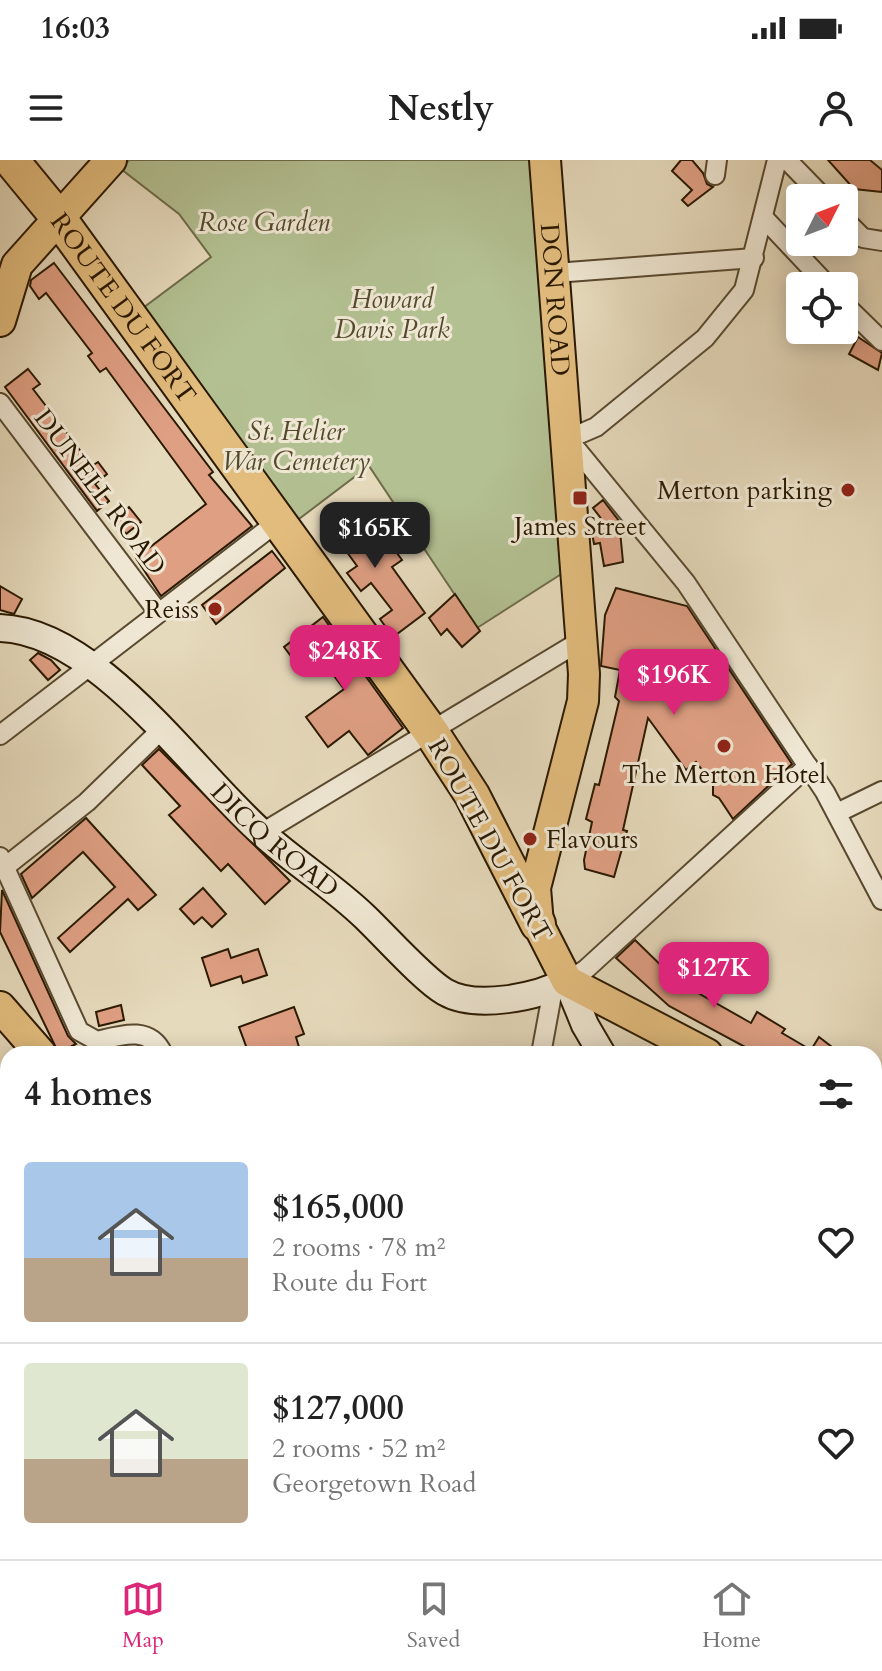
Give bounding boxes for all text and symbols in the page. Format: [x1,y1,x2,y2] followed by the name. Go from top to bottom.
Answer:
[40,8,110,49] text: 16:03
[388,84,494,133] text: Nestly
[24,86,68,130] icon: menu
[814,86,858,130] icon: person
[786,184,858,256] north arrow
[786,184,858,344] map controls
[198,205,330,240] park label: Rose Garden
[43,206,205,410] street label: ROUTE DU FORT
[532,222,579,377] street label: DON ROAD
[786,272,858,344] button: locate
[334,282,450,347] park label: Howard Davis Park
[26,402,174,582] street label: DUNELL ROAD
[222,414,370,479] park label: St. Helier War Cemetery
[657,473,832,508] place label: Merton parking
[839,481,857,499] marker: Merton parking
[571,489,589,507] marker: James Street
[319,502,431,570] pin: $165K
[510,509,646,544] place label: James Street
[338,510,412,545] text: $165K
[144,592,199,627] place label: Reiss
[206,600,224,618] marker: Reiss
[289,625,401,693] pin: $248K
[308,633,382,668] text: $248K
[618,649,730,717] pin: $196K
[637,657,711,692] text: $196K
[420,732,560,948] street label: ROUTE DU FORT
[715,737,733,755] marker: The Merton Hotel
[622,757,827,792] place label: The Merton Hotel
[203,775,346,905] street label: DICQ ROAD
[546,822,638,857] place label: Flavours
[521,830,539,848] marker: Flavours
[658,942,770,1010] pin: $127K
[677,950,751,985] text: $127K
[24,1071,152,1117] text: 4 homes
[814,1072,858,1116] icon: filters
[272,1184,404,1230] text: $165,000
[88,1194,184,1290] icon: home
[814,1220,858,1264] icon: heart
[272,1230,445,1265] text: 2 rooms · 78 m²
[272,1265,427,1300] text: Route du Fort
[272,1385,404,1431] text: $127,000
[88,1395,184,1491] icon: home
[814,1421,858,1465] icon: heart
[272,1431,445,1466] text: 2 rooms · 52 m²
[272,1466,476,1501] text: Georgetown Road
[121,1577,165,1655] tab: Map
[407,1577,460,1655] tab: Saved
[702,1577,761,1655] tab: Home

